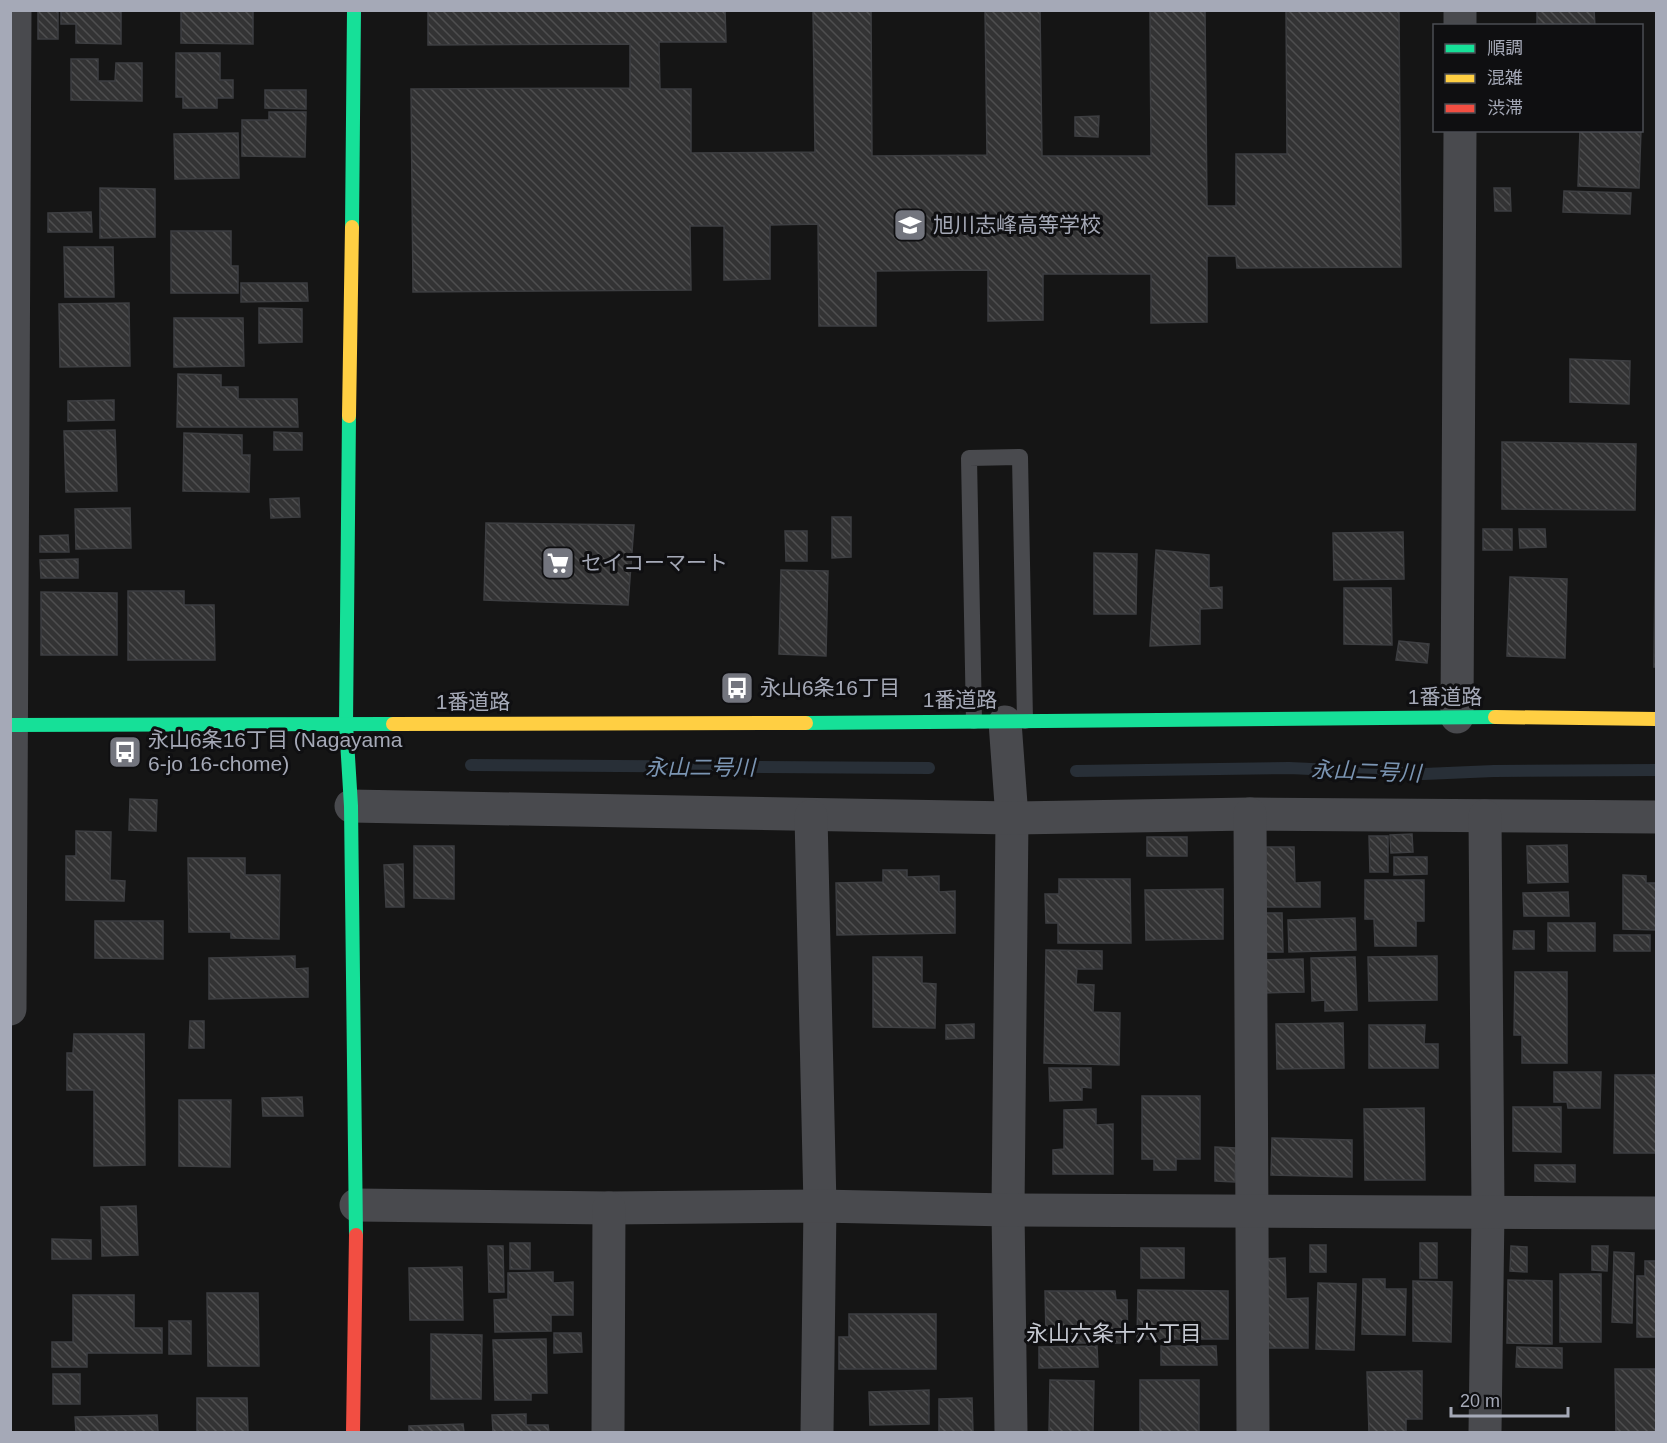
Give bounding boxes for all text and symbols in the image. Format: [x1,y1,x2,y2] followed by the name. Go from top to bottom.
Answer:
[1433,24,1643,132] legend
[1487,38,1523,58] text: 順調
[1487,68,1523,88] text: 混雑
[1487,98,1523,118] text: 渋滞
[892,207,928,243] school or university icon: 旭川志峰高等学校
[933,213,1101,236] place label: 旭川志峰高等学校
[540,545,576,581] supermarket icon: セイコーマート
[581,551,728,574] place label: セイコーマート
[719,670,755,706] bus stop icon: 永山6条16丁目
[760,676,900,699] place label: 永山6条16丁目
[1408,685,1482,708] street label: 1番道路
[923,688,997,711] street label: 1番道路
[436,690,510,713] street label: 1番道路
[148,728,403,775] place label: 永山6条16丁目 (Nagayama 6-jo 16-chome)
[107,734,143,770] bus stop icon: 永山6条16丁目 (Nagayama 6-jo 16-chome)
[645,755,757,780] water label: 永山二号川
[1311,757,1423,786] water label: 永山二号川
[1026,1321,1202,1346] district label: 永山六条十六丁目
[1451,1380,1568,1418] scale bar
[1460,1391,1500,1411] text: 20 m

